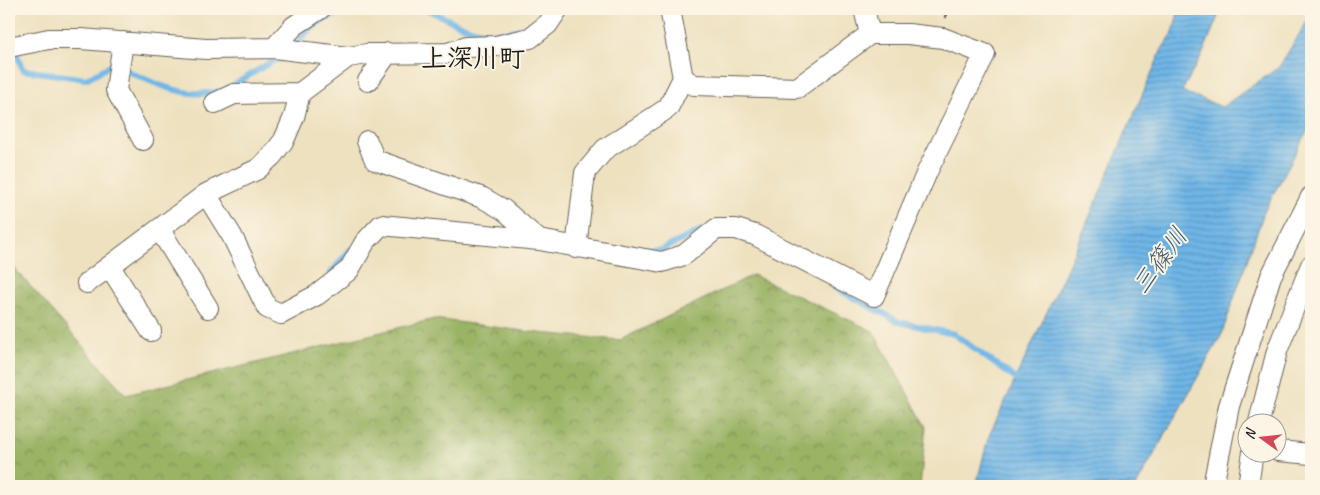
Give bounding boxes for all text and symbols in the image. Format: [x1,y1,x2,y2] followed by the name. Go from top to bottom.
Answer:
[421,42,525,75] district label: 上深川町
[1125,221,1195,300] water label: 三篠川
[1238,412,1288,462] north arrow
[1241,426,1260,441] text: N

